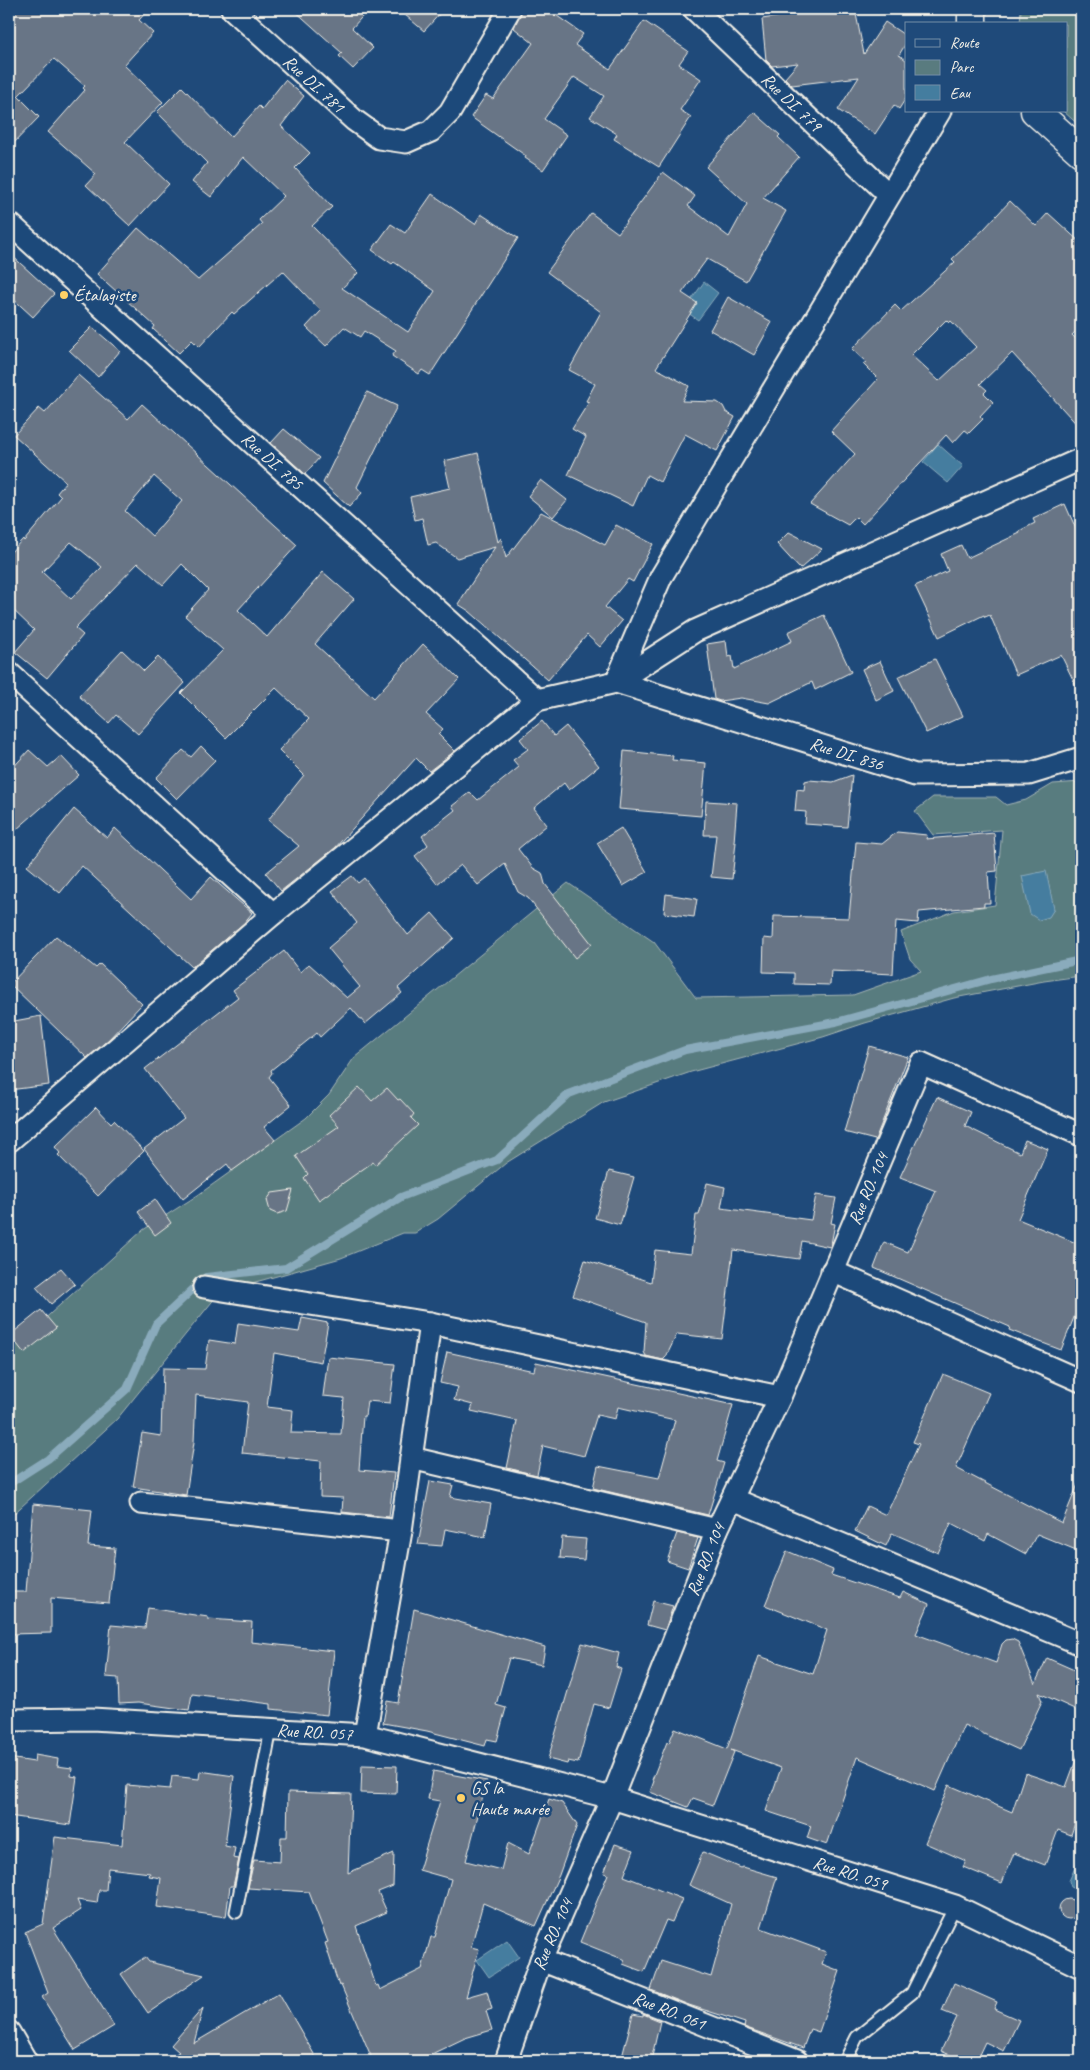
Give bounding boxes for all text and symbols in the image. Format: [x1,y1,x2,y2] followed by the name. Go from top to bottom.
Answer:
[905,22,1068,112] legend
[950,34,980,53] text: Route
[279,50,350,118] street label: Rue DI. 781
[950,58,974,77] text: Parc
[757,68,828,138] street label: Rue DI. 779
[950,84,971,103] text: Eau
[74,284,137,306] place label: Étalagiste
[58,289,70,301] marker: Étalagiste
[237,427,309,495] street label: Rue DI. 785
[807,732,887,776] street label: Rue DI. 836
[843,1147,894,1228] street label: Rue RO. 104
[681,1518,731,1599] street label: Rue RO. 104
[276,1719,354,1745] street label: Rue RO. 057
[471,1777,550,1820] place label: GS la Haute marée
[455,1792,467,1804] marker: GS la Haute marée
[810,1851,892,1895] street label: Rue RO. 059
[527,1893,578,1973] street label: Rue RO. 104
[630,1986,710,2035] street label: Rue RO. 061

